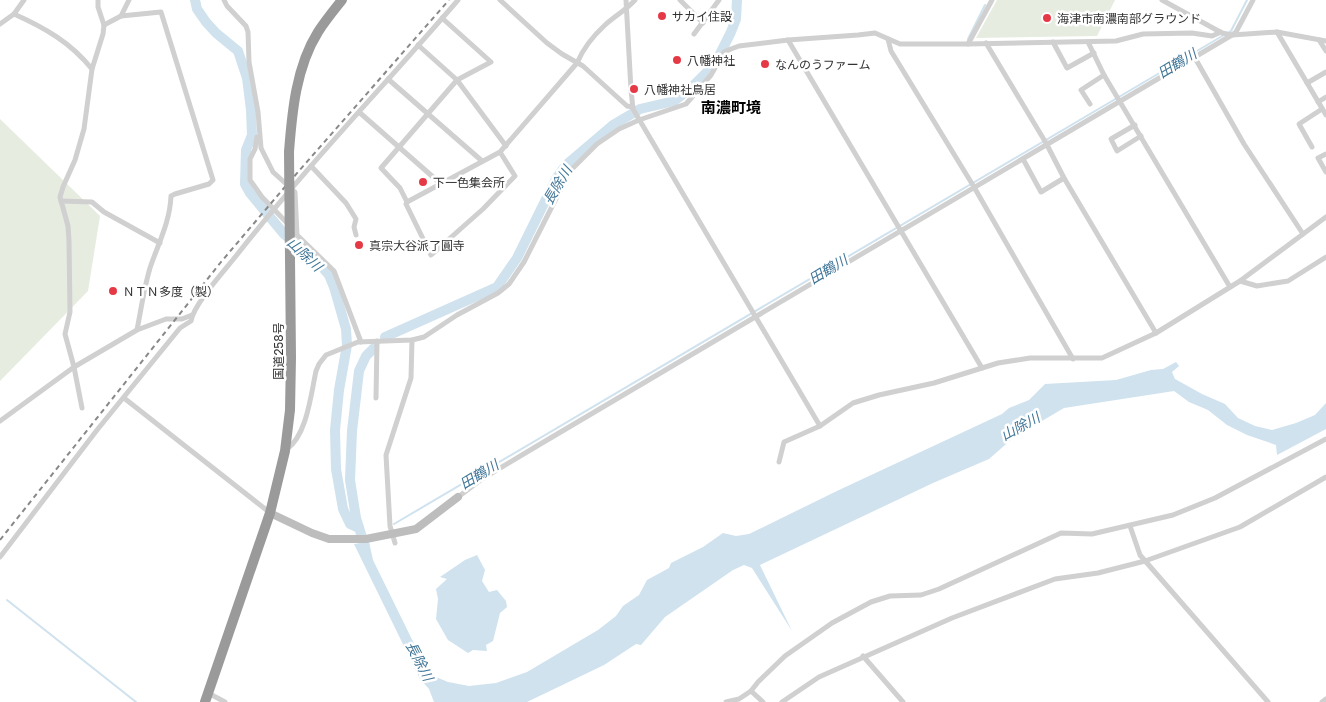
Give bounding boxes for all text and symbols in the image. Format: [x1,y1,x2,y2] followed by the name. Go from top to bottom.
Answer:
[672,9,732,24] place label: サカイ住設
[656,10,668,22] marker: サカイ住設
[1057,11,1201,26] place label: 海津市南濃南部グラウンド
[1041,12,1053,24] marker: 海津市南濃南部グラウンド
[1155,44,1201,81] water label: 田鶴川
[687,53,735,68] place label: 八幡神社
[671,54,683,66] marker: 八幡神社
[775,57,870,72] place label: なんのうファーム
[759,58,771,70] marker: なんのうファーム
[644,82,716,97] place label: 八幡神社鳥居
[628,83,640,95] marker: 八幡神社鳥居
[701,98,761,116] district label: 南濃町境
[539,161,576,207] water label: 長除川
[433,175,505,190] place label: 下一色集会所
[417,176,429,188] marker: 下一色集会所
[284,233,328,276] water label: 山除川
[369,238,465,253] place label: 真宗大谷派了圓寺
[353,239,365,251] marker: 真宗大谷派了圓寺
[806,250,852,287] water label: 田鶴川
[123,284,219,299] place label: ＮＴＮ多度（製）
[107,285,119,297] marker: ＮＴＮ多度（製）
[271,322,286,380] street label: 国道258号
[998,407,1044,444] water label: 山除川
[457,455,503,492] water label: 田鶴川
[403,638,438,685] water label: 長除川

